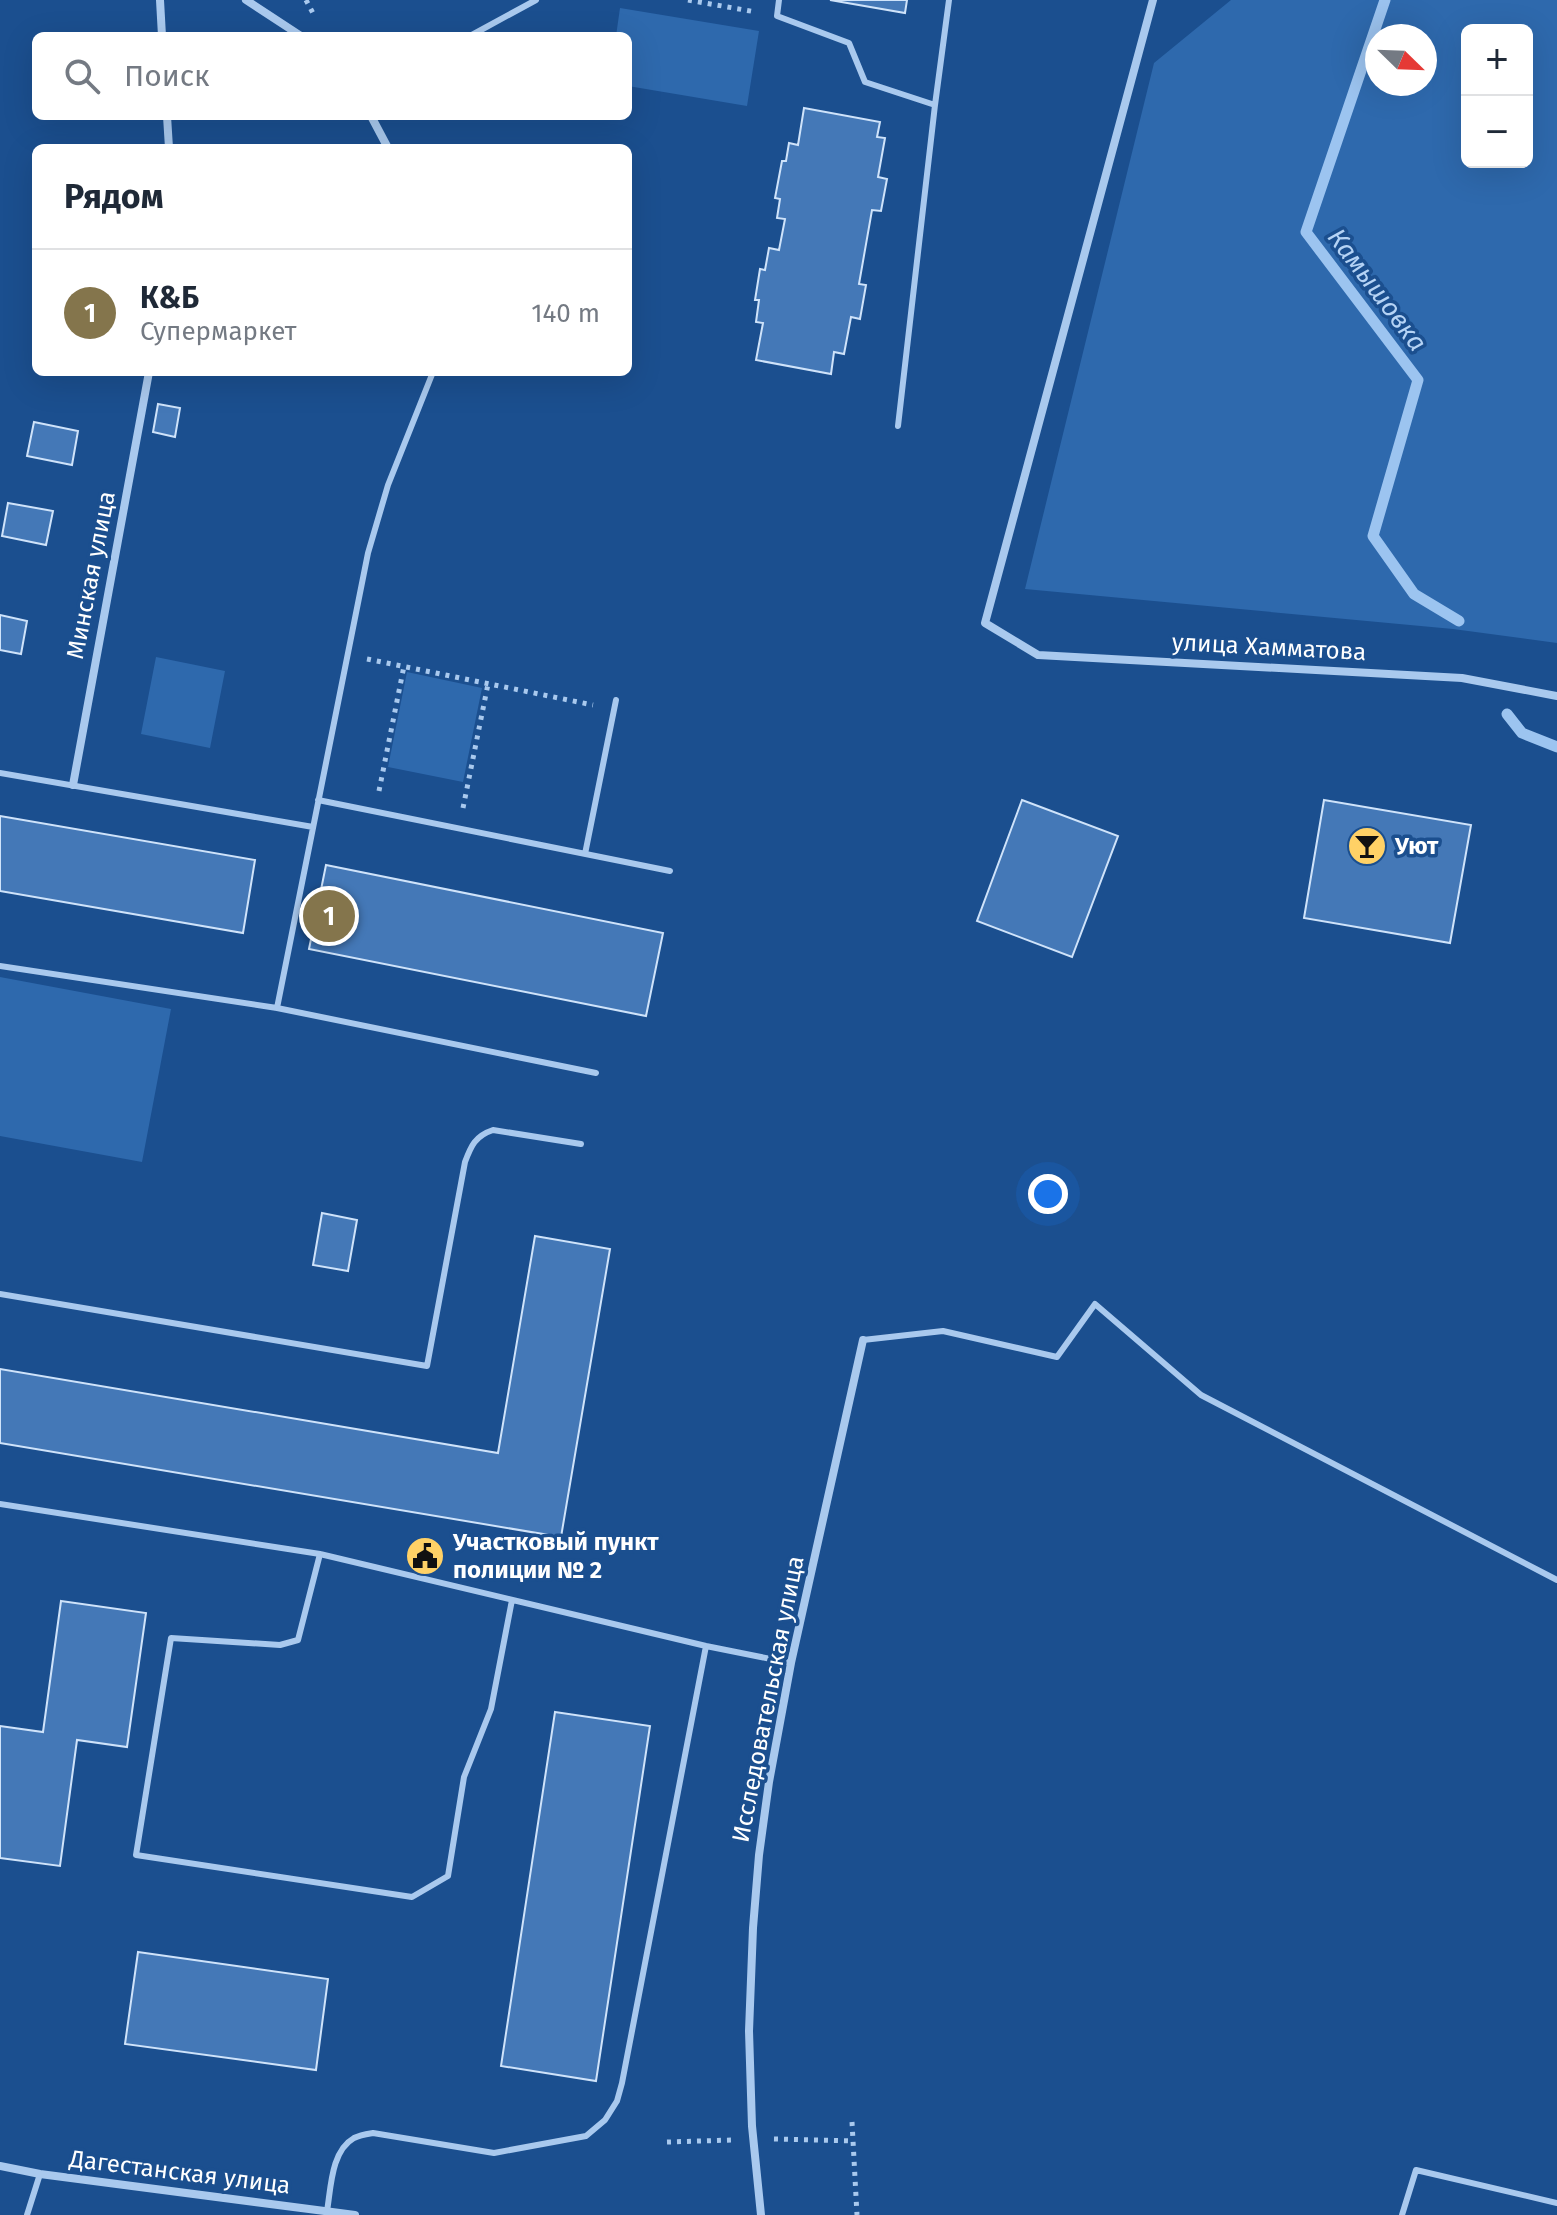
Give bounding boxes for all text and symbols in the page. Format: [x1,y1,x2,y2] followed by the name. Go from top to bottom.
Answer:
[1365,24,1437,96] north arrow
[1461,24,1533,168] map controls
[1461,24,1533,96] button: +
[32,32,632,120] search box
[60,54,104,98] icon: search
[124,58,210,94] text: Поиск
[1461,96,1533,168] button: −
[64,176,163,217] text: Рядом
[1321,223,1433,357] water label: Камышовка
[140,280,199,316] text: К&Б
[84,298,96,329] text: 1
[531,298,600,329] text: 140 m
[140,316,297,347] text: Супермаркет
[61,489,121,661] street label: Минская улица
[1171,628,1367,666] street label: улица Хамматова
[1346,825,1388,867] bar icon: Уют
[1394,832,1439,860] place label: Уют
[303,886,355,946] pin: 1
[1028,1174,1068,1214] your location
[452,1528,659,1584] place label: Участковый пункт полиции № 2
[404,1535,446,1577] public building icon: Участковый пункт полиции № 2
[726,1553,810,1845] street label: Исследовательская улица
[67,2144,292,2199] street label: Дагестанская улица

